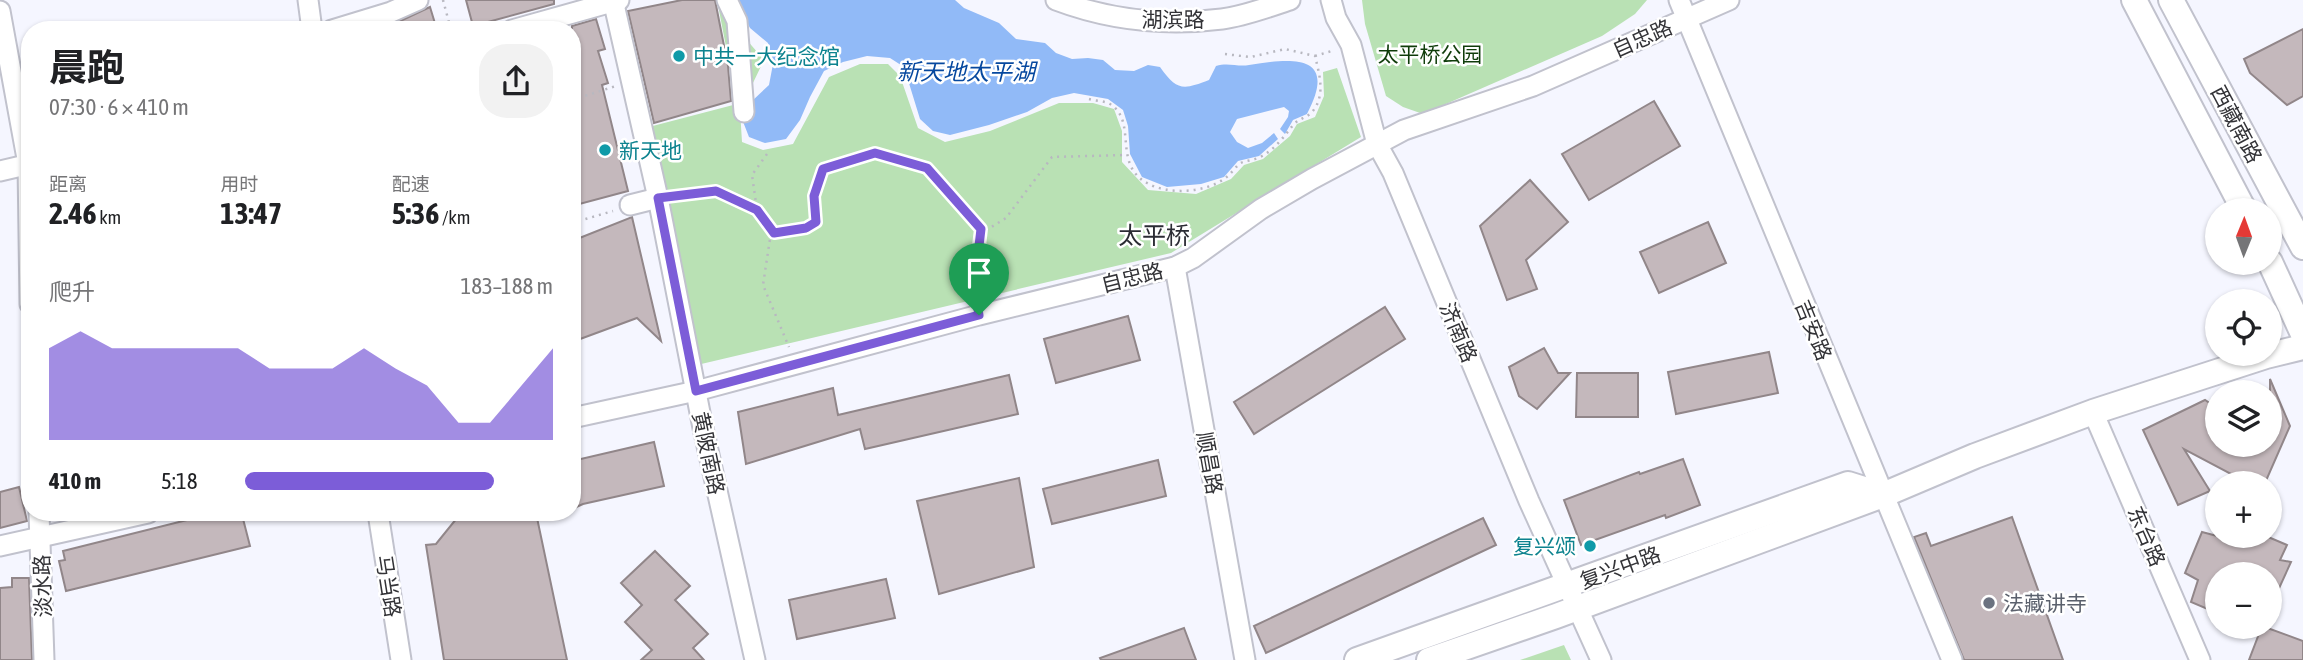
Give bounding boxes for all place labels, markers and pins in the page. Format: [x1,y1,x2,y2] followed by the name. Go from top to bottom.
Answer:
[693,44,840,68] place label: 中共一大纪念馆
[671,48,687,64] marker: 中共一大纪念馆
[619,138,682,162] place label: 新天地
[597,142,613,158] marker: 新天地
[949,243,1009,315] pin
[1513,534,1576,558] place label: 复兴颂
[1582,538,1598,554] marker: 复兴颂
[2003,591,2087,615] place label: 法藏讲寺
[1981,595,1997,611] marker: 法藏讲寺

